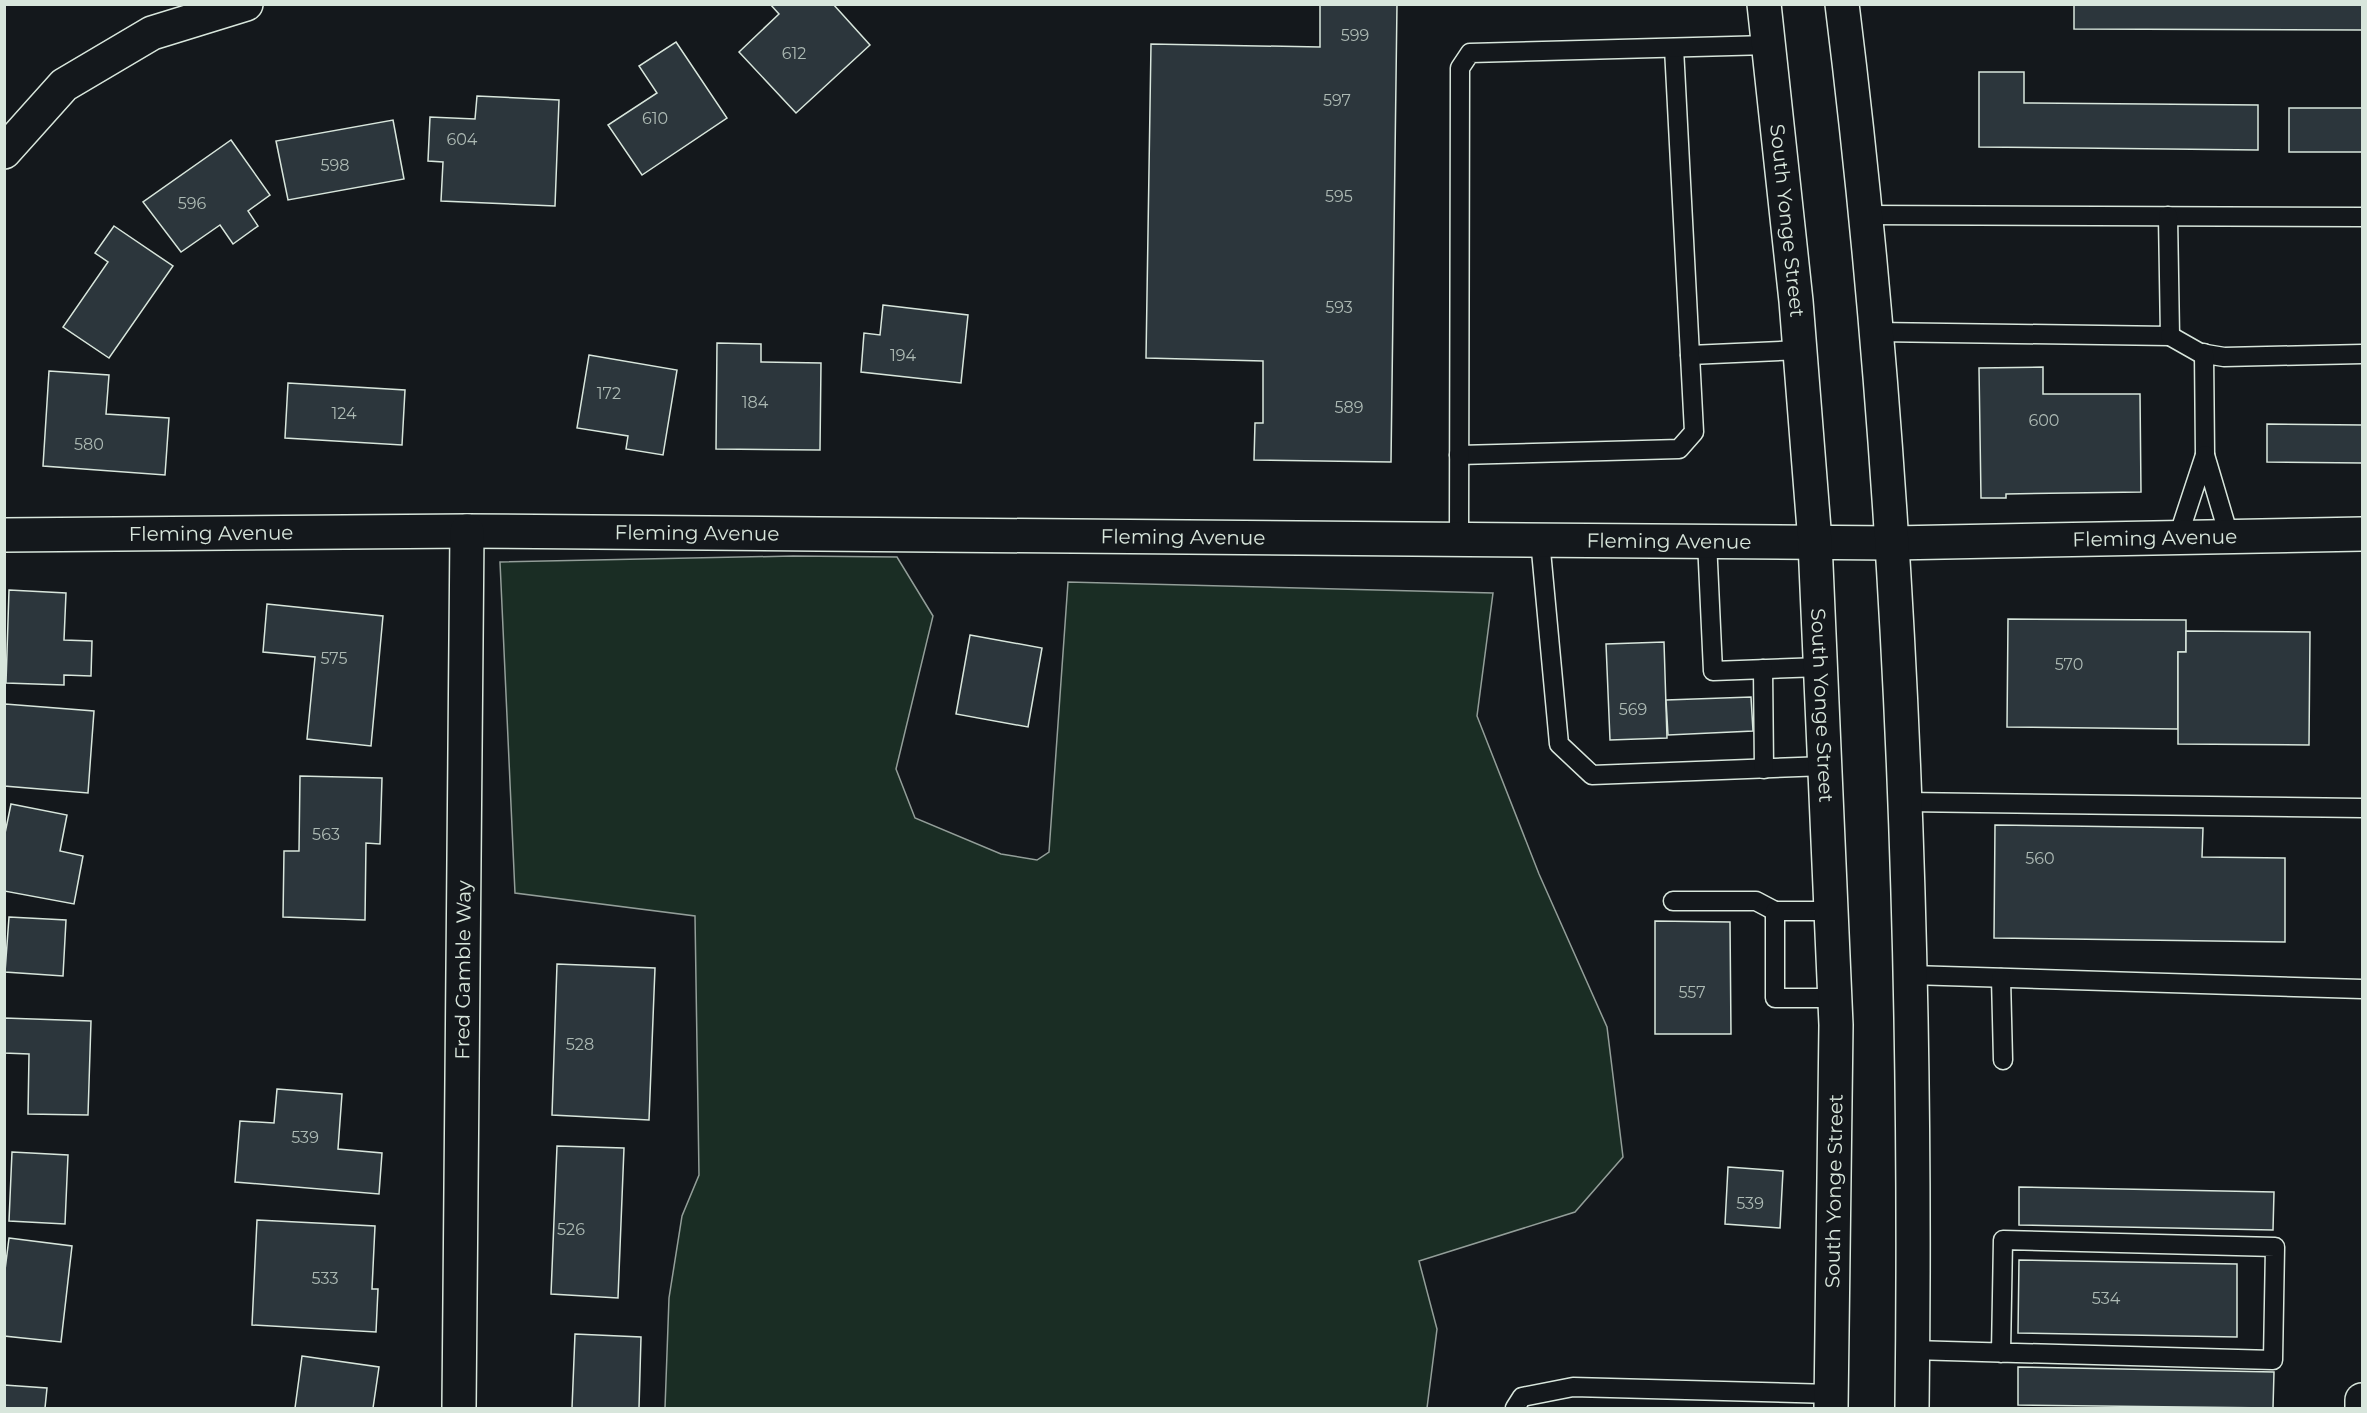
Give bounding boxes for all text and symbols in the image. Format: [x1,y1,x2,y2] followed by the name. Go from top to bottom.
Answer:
[1341,26,1369,45] house number: 599
[782,44,806,63] house number: 612
[1323,91,1351,110] house number: 597
[642,109,668,128] house number: 610
[1765,123,1809,318] street label: South Yonge Street
[447,130,478,149] house number: 604
[320,156,350,175] house number: 598
[1325,187,1353,206] house number: 595
[178,194,207,213] house number: 596
[1325,298,1353,317] house number: 593
[890,346,916,365] house number: 194
[597,384,621,403] house number: 172
[742,393,769,412] house number: 184
[1334,398,1364,417] house number: 589
[331,404,357,423] house number: 124
[2029,411,2059,430] house number: 600
[74,435,104,454] house number: 580
[614,520,779,546] street label: Fleming Avenue
[128,521,293,546] street label: Fleming Avenue
[1100,524,1265,550] street label: Fleming Avenue
[2072,524,2238,552] street label: Fleming Avenue
[1586,528,1751,554] street label: Fleming Avenue
[1806,608,1838,803] street label: South Yonge Street
[320,649,348,668] house number: 575
[2055,655,2083,674] house number: 570
[1619,700,1647,719] house number: 569
[312,825,340,844] house number: 563
[2025,849,2055,868] house number: 560
[450,880,476,1060] street label: Fred Gamble Way
[1678,983,1706,1002] house number: 557
[566,1035,594,1054] house number: 528
[1820,1094,1848,1288] street label: South Yonge Street
[291,1128,319,1147] house number: 539
[1736,1194,1764,1213] house number: 539
[557,1220,585,1239] house number: 526
[312,1269,338,1288] house number: 533
[2092,1289,2121,1308] house number: 534

